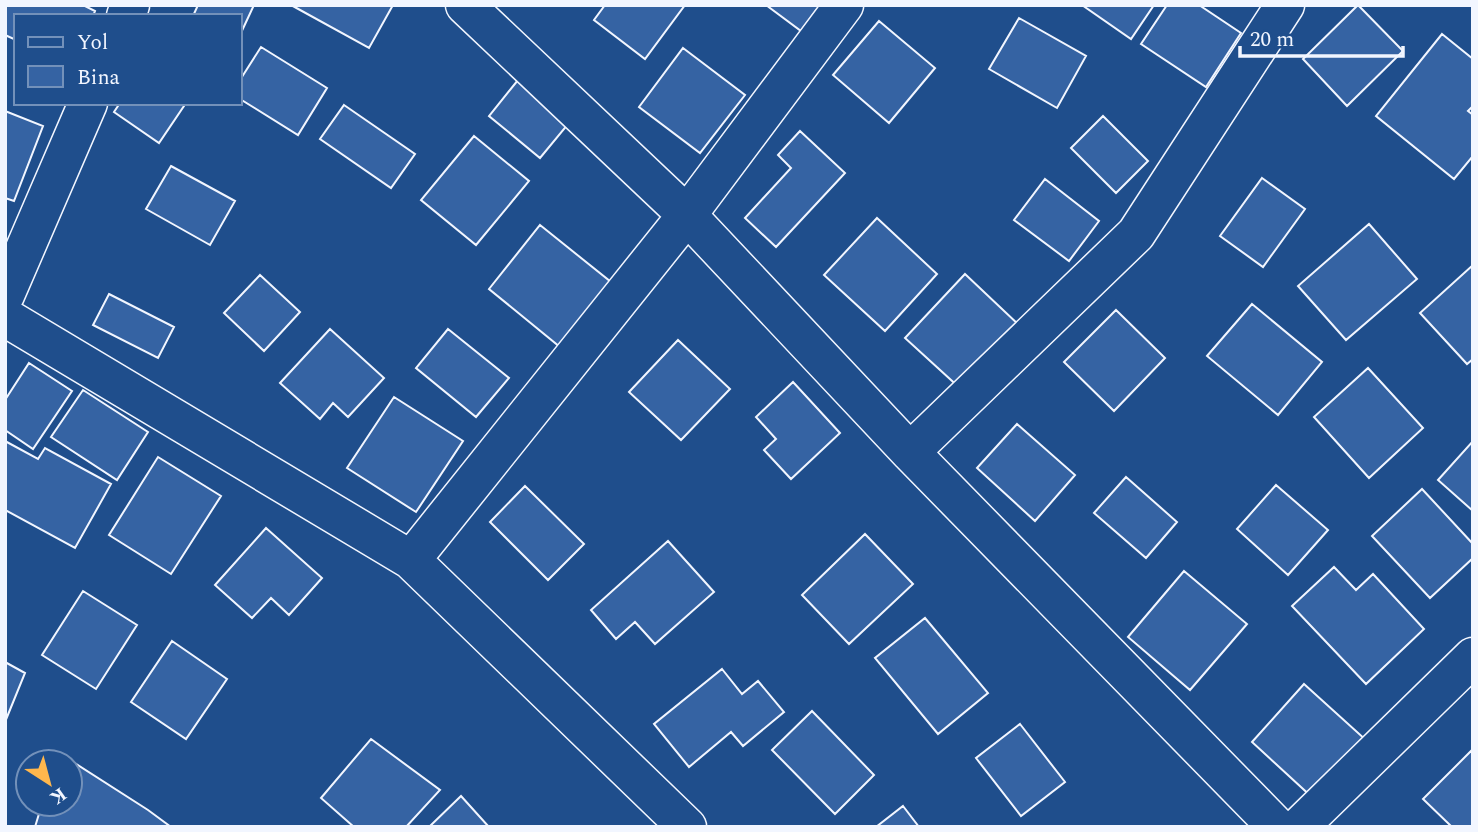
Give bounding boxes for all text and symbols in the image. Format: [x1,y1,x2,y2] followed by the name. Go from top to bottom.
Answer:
[14,14,242,105] legend
[1240,14,1403,58] scale bar
[1250,24,1294,56] text: 20 m
[77,27,108,59] text: Yol
[77,62,121,94] text: Bina
[14,748,84,818] north arrow
[43,779,73,812] text: K

